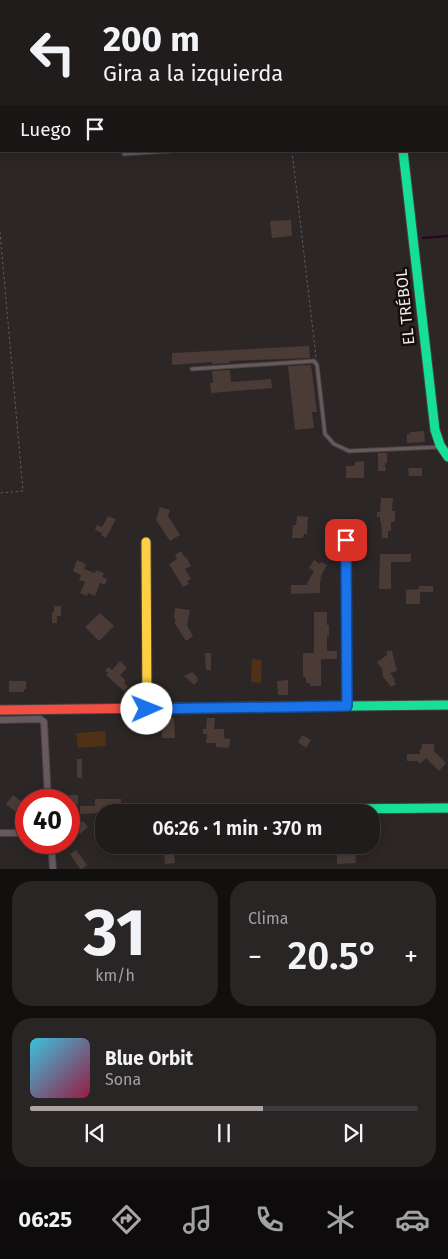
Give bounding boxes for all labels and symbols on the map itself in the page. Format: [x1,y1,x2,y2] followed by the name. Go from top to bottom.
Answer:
[391,268,418,346] street label: EL TRÉBOL
[325,519,367,561] pin
[120,682,172,734] position arrow
[15,789,80,854] speed limit sign: 40

